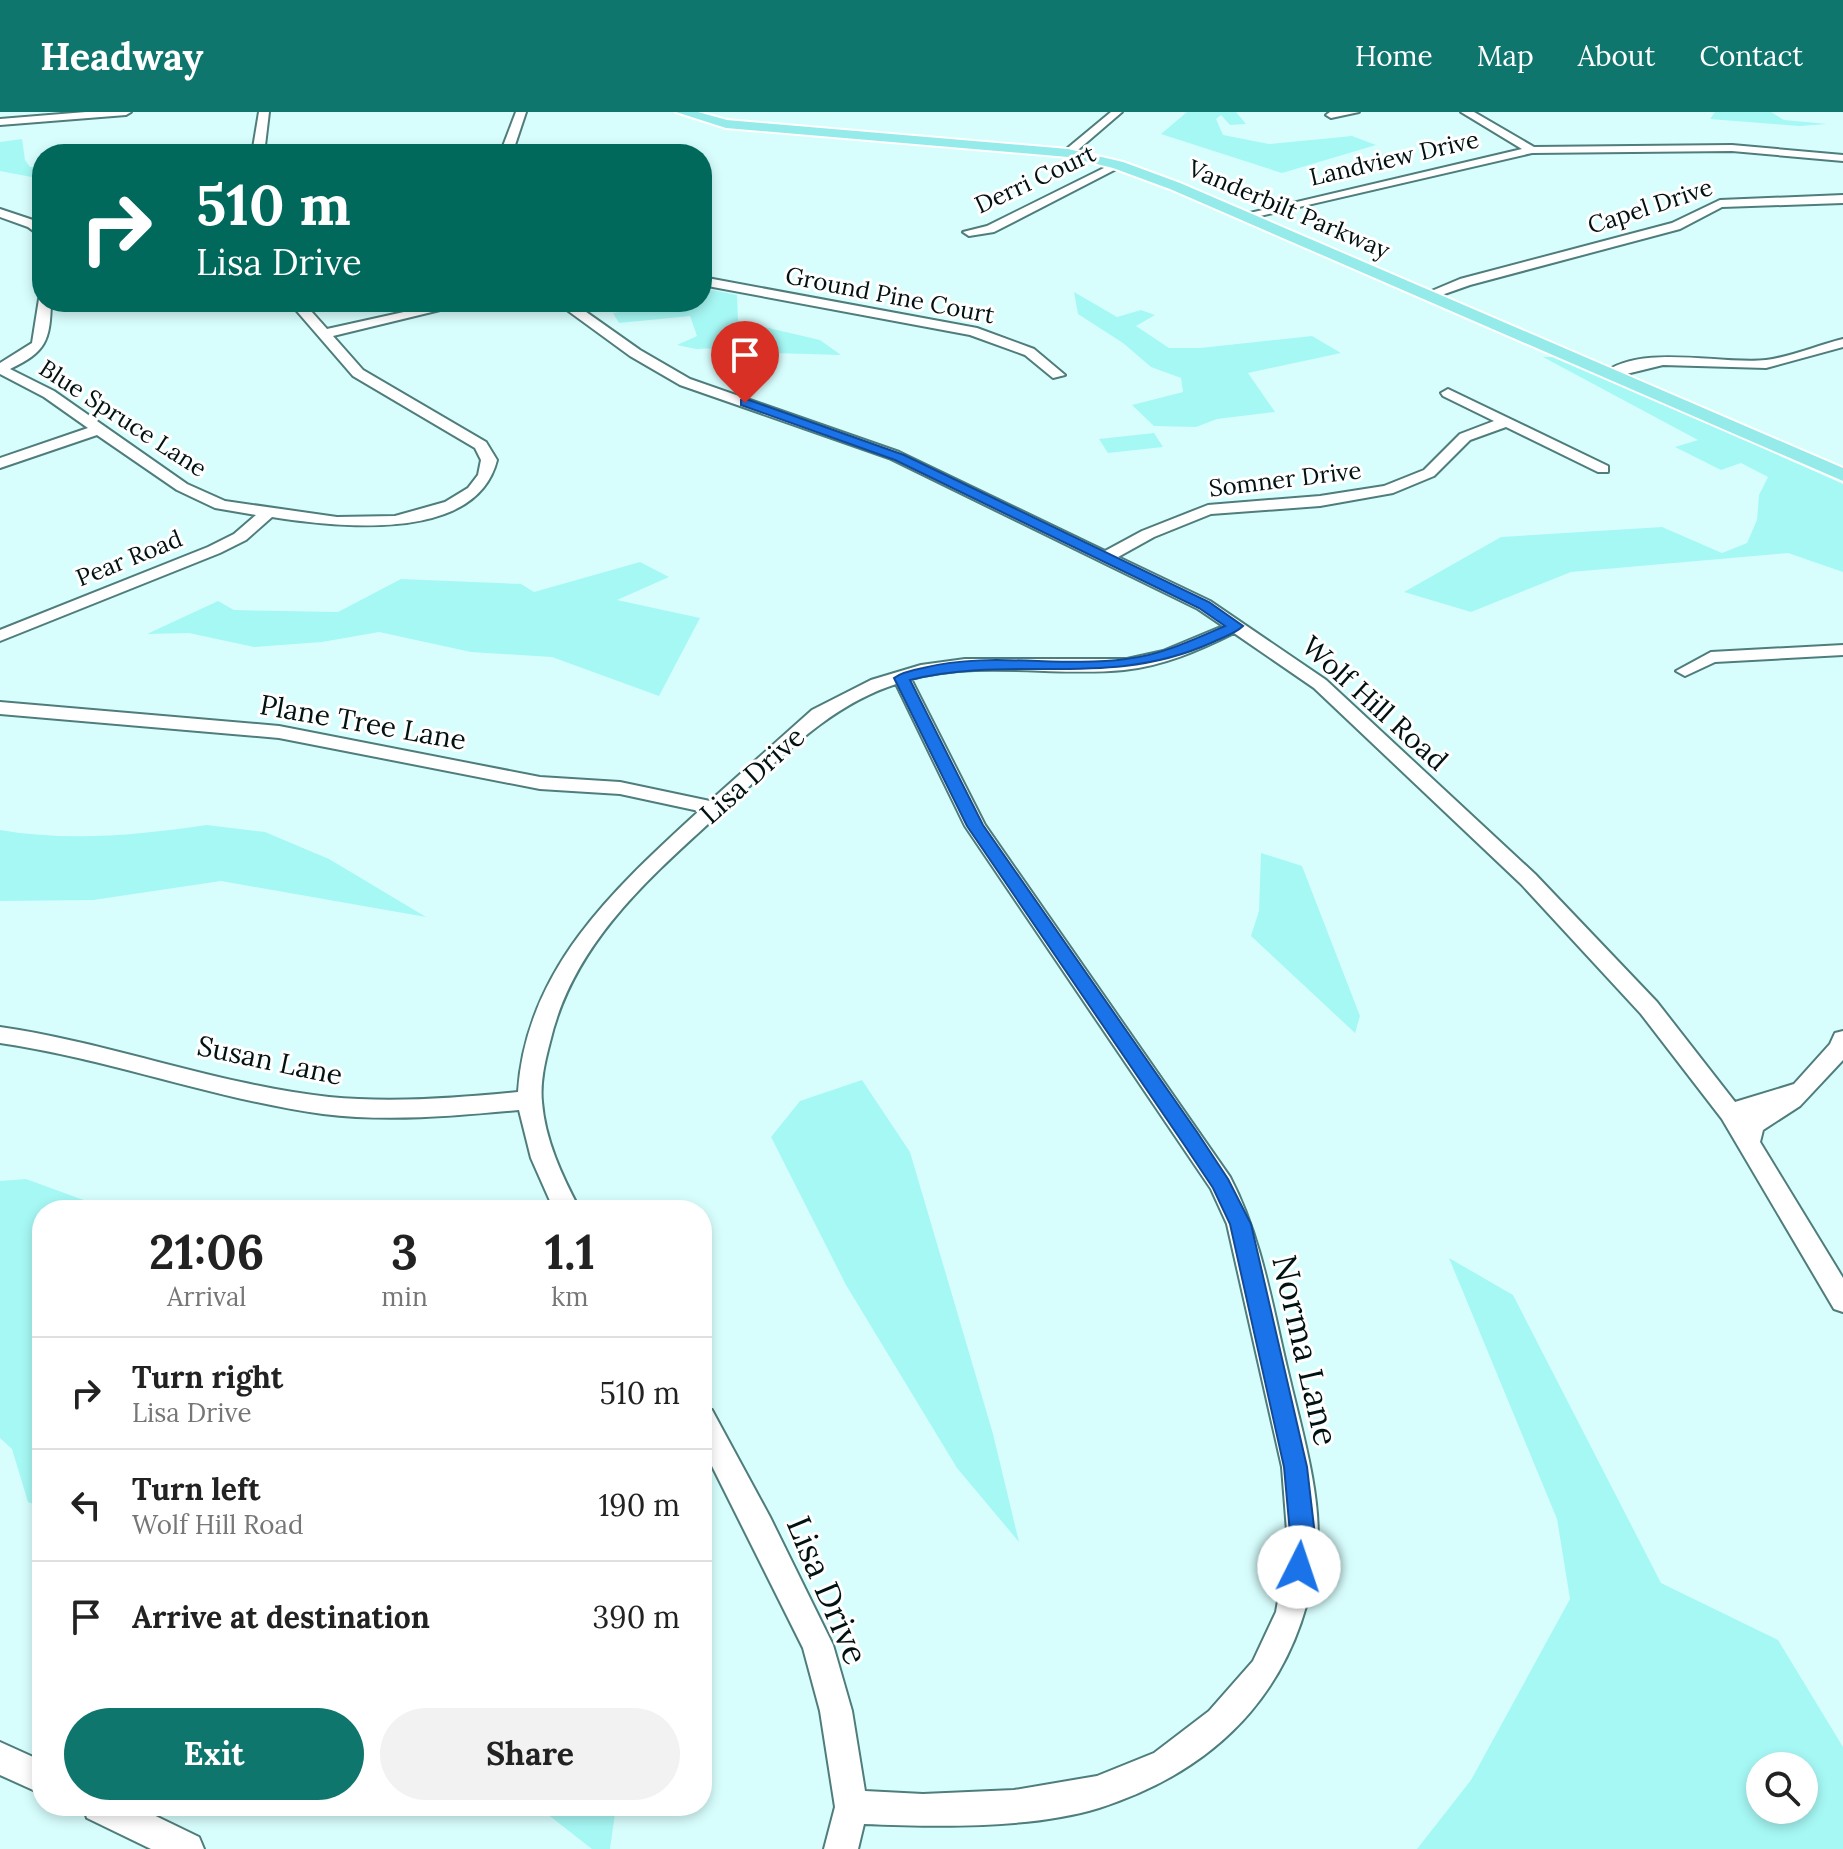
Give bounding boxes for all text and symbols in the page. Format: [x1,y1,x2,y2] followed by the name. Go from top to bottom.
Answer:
[40,32,203,80] text: Headway
[1355,38,1433,74] text: Home
[1477,38,1534,74] text: Map
[1578,38,1655,74] text: About
[1699,38,1803,74] text: Contact
[1306,123,1482,193] street label: Landview Drive
[970,137,1101,220] street label: Derri Court
[1182,152,1395,266] street label: Vanderbilt Parkway
[196,169,351,240] text: 510 m
[1584,171,1716,241] street label: Capel Drive
[64,176,168,280] icon: right
[196,239,362,285] text: Lisa Drive
[783,260,998,331] street label: Ground Pine Court
[711,321,779,403] pin
[723,333,767,377] icon: arrive
[33,352,213,484] street label: Blue Spruce Lane
[1207,454,1363,504] street label: Somner Drive
[71,523,187,593] street label: Pear Road
[1294,628,1456,778] street label: Wolf Hill Road
[257,686,469,758] street label: Plane Tree Lane
[692,719,812,831] street label: Lisa Drive
[194,1027,346,1093] street label: Susan Lane
[149,1221,264,1282] text: 21:06
[391,1221,418,1282] text: 3
[545,1221,595,1282] text: 1.1
[1263,1251,1349,1449] street label: Norma Lane
[167,1280,246,1313] text: Arrival
[381,1280,428,1313] text: min
[551,1280,588,1313] text: km
[132,1358,283,1396] text: Turn right
[64,1371,108,1415] icon: right
[599,1374,680,1412] text: 510 m
[132,1396,252,1429] text: Lisa Drive
[132,1470,260,1508] text: Turn left
[64,1483,108,1527] icon: left
[598,1486,680,1524] text: 190 m
[132,1508,303,1541] text: Wolf Hill Road
[778,1510,878,1670] street label: Lisa Drive
[1257,1525,1341,1609] position arrow
[64,1595,108,1639] icon: arrive
[132,1598,430,1636] text: Arrive at destination
[593,1598,680,1636] text: 390 m
[64,1708,364,1800] button: Exit
[380,1708,680,1800] button: Share
[1746,1752,1818,1824] map controls
[1746,1752,1818,1824] button: search

